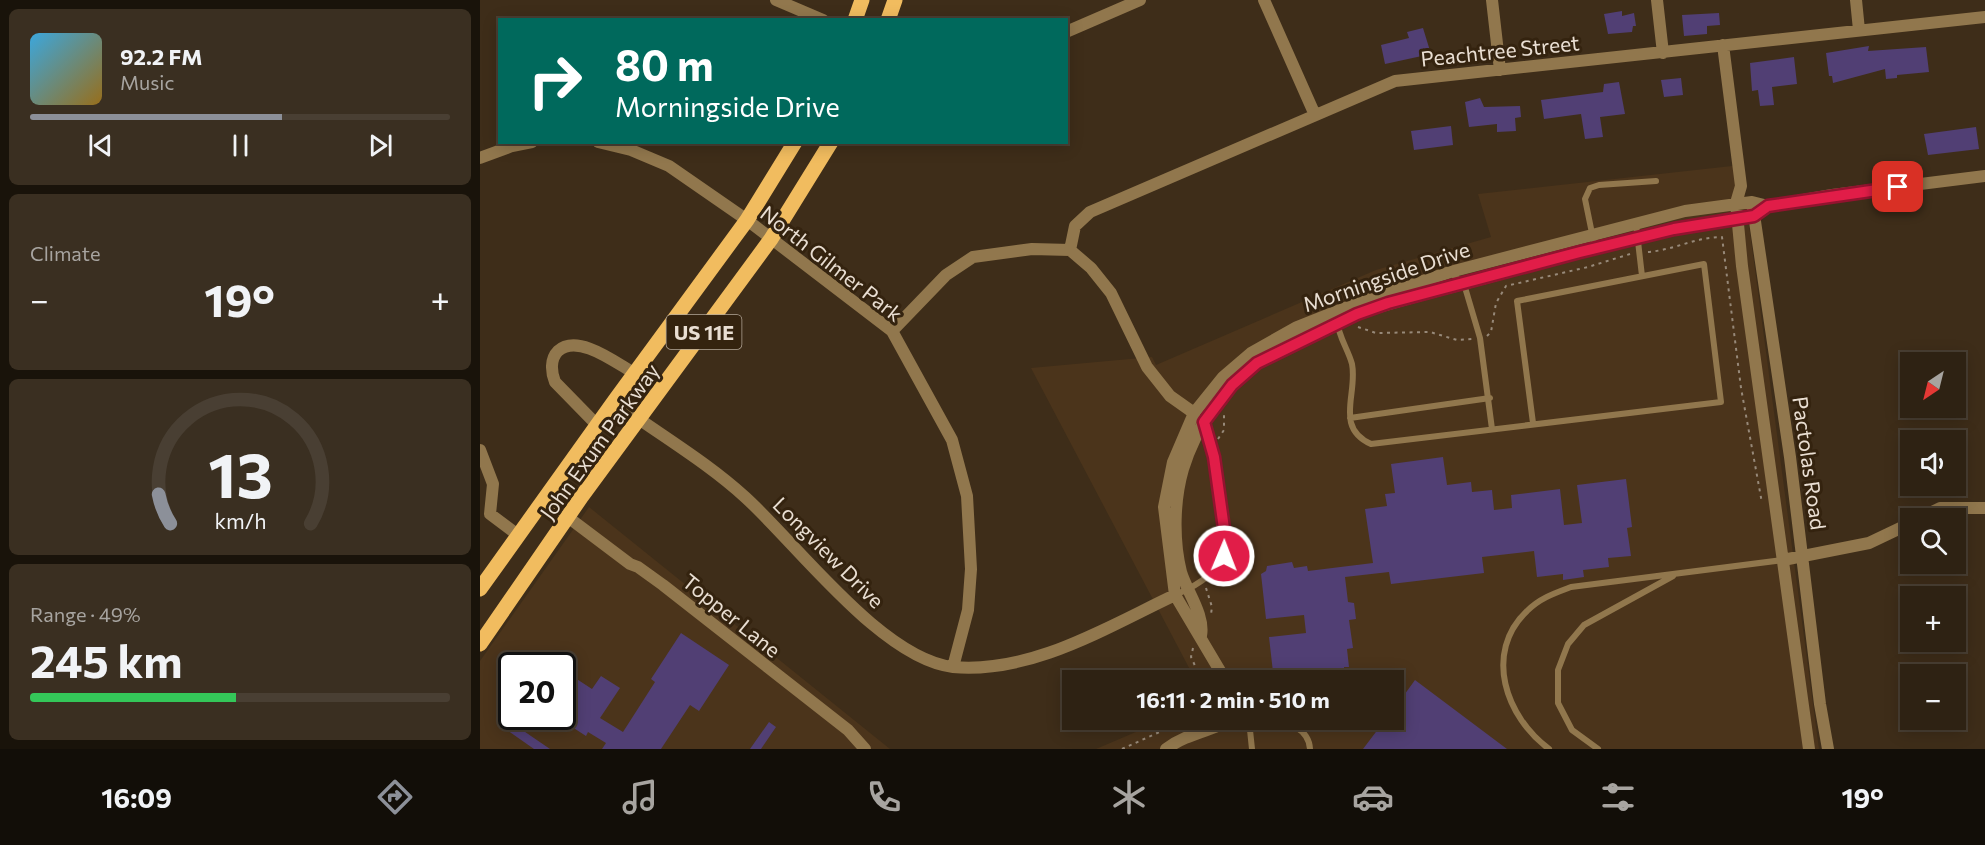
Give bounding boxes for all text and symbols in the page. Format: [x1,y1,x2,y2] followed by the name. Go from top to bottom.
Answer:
[1419,29,1581,71] street label: Peachtree Street
[615,38,714,90] text: 80 m
[516,42,594,120] icon: right
[120,43,202,70] text: 92.2 FM
[120,70,174,94] text: Music
[615,90,840,123] text: Morningside Drive
[84,129,117,162] icon: previous
[224,129,257,162] icon: pause
[364,129,397,162] icon: next
[1872,161,1923,212] pin
[1881,170,1914,203] icon: arrive
[756,200,908,326] street label: North Gilmer Park
[1299,236,1473,316] street label: Morningside Drive
[30,241,100,265] text: Climate
[204,271,275,326] text: 19°
[30,278,49,319] text: −
[431,278,450,319] text: +
[666,315,742,349] road number: US 11E
[1900,352,1966,418] north arrow
[1900,352,1966,730] map controls
[534,358,664,524] street label: John Exum Parkway
[1788,395,1832,531] street label: Pactolas Road
[1900,430,1966,496] button: sound
[208,435,272,511] text: 13
[768,491,890,613] street label: Longview Drive
[214,507,266,533] text: km/h
[1900,508,1966,574] button: search
[1192,524,1256,588] position arrow
[678,568,786,662] street label: Topper Lane
[1900,586,1966,652] button: +
[30,602,141,626] text: Range · 49%
[30,632,183,687] text: 245 km
[498,652,576,730] speed limit sign: 20
[1900,664,1966,730] button: −
[1136,686,1330,713] text: 16:11 · 2 min · 510 m
[374,776,416,818] icon: directions
[619,776,661,818] icon: music
[863,776,905,818] icon: phone
[1108,776,1150,818] icon: climate
[1352,776,1394,818] icon: car
[1597,776,1639,818] icon: filters
[101,781,172,814] text: 16:09
[1841,781,1884,814] text: 19°

